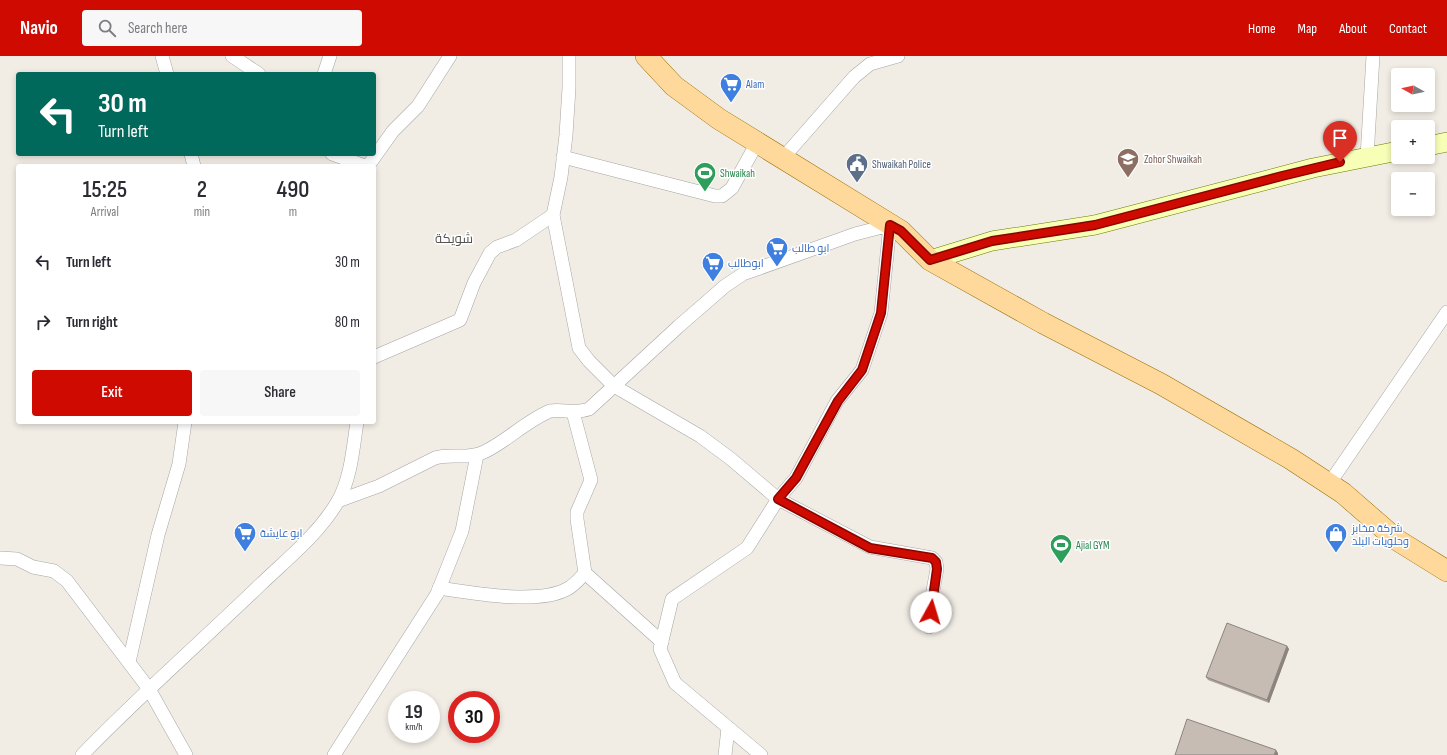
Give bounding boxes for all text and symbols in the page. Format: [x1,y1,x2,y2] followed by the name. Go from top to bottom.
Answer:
[82,10,362,46] search box
[20,17,58,40] text: Navio
[96,17,118,39] icon: search
[128,19,188,38] text: Search here
[1248,20,1276,37] text: Home
[1298,20,1317,37] text: Map
[1339,20,1367,37] text: About
[1389,20,1427,37] text: Contact
[1391,68,1435,112] north arrow
[1391,68,1435,216] map controls
[718,71,744,104] supermarket icon: Alam
[745,78,764,91] place label: Alam
[98,87,147,120] text: 30 m
[32,88,84,140] icon: left
[1391,120,1435,164] button: +
[98,121,149,142] text: Turn left
[1323,121,1357,162] pin
[1329,127,1351,149] icon: arrive
[1115,146,1141,179] school or university icon: Zohor Shwaikah
[844,151,870,184] public building icon: Shwaikah Police
[1144,153,1202,166] place label: Zohor Shwaikah
[872,158,931,171] place label: Shwaikah Police
[692,160,718,193] sports icon: Shwaikah
[720,167,755,180] place label: Shwaikah
[1391,172,1435,216] button: −
[83,175,127,204] text: 15:25
[197,175,207,204] text: 2
[277,175,309,204] text: 490
[91,204,119,220] text: Arrival
[194,204,210,220] text: min
[289,204,297,220] text: m
[435,231,473,247] district label: شويكة
[764,235,790,268] supermarket icon: ابو طالب
[792,242,829,255] place label: ابو طالب
[700,250,726,283] supermarket icon: ابوطالب
[32,251,54,273] icon: left
[66,253,111,272] text: Turn left
[335,253,360,272] text: 30 m
[728,257,764,270] place label: ابوطالب
[32,311,54,333] icon: right
[66,313,118,332] text: Turn right
[335,313,360,332] text: 80 m
[32,370,192,416] button: Exit
[200,370,360,416] button: Share
[232,520,258,553] supermarket icon: ابو عايشة
[1323,521,1349,554] shop icon: شركة مخابز وحلويات البلد
[1351,522,1409,548] place label: شركة مخابز وحلويات البلد
[260,527,303,540] place label: ابو عايشة
[1048,532,1074,565] sports icon: Ajial GYM
[1075,539,1109,552] place label: Ajial GYM
[910,591,952,633] position arrow
[448,691,500,743] speed limit sign: 30
[405,700,423,724] text: 19
[405,721,423,733] text: km/h

